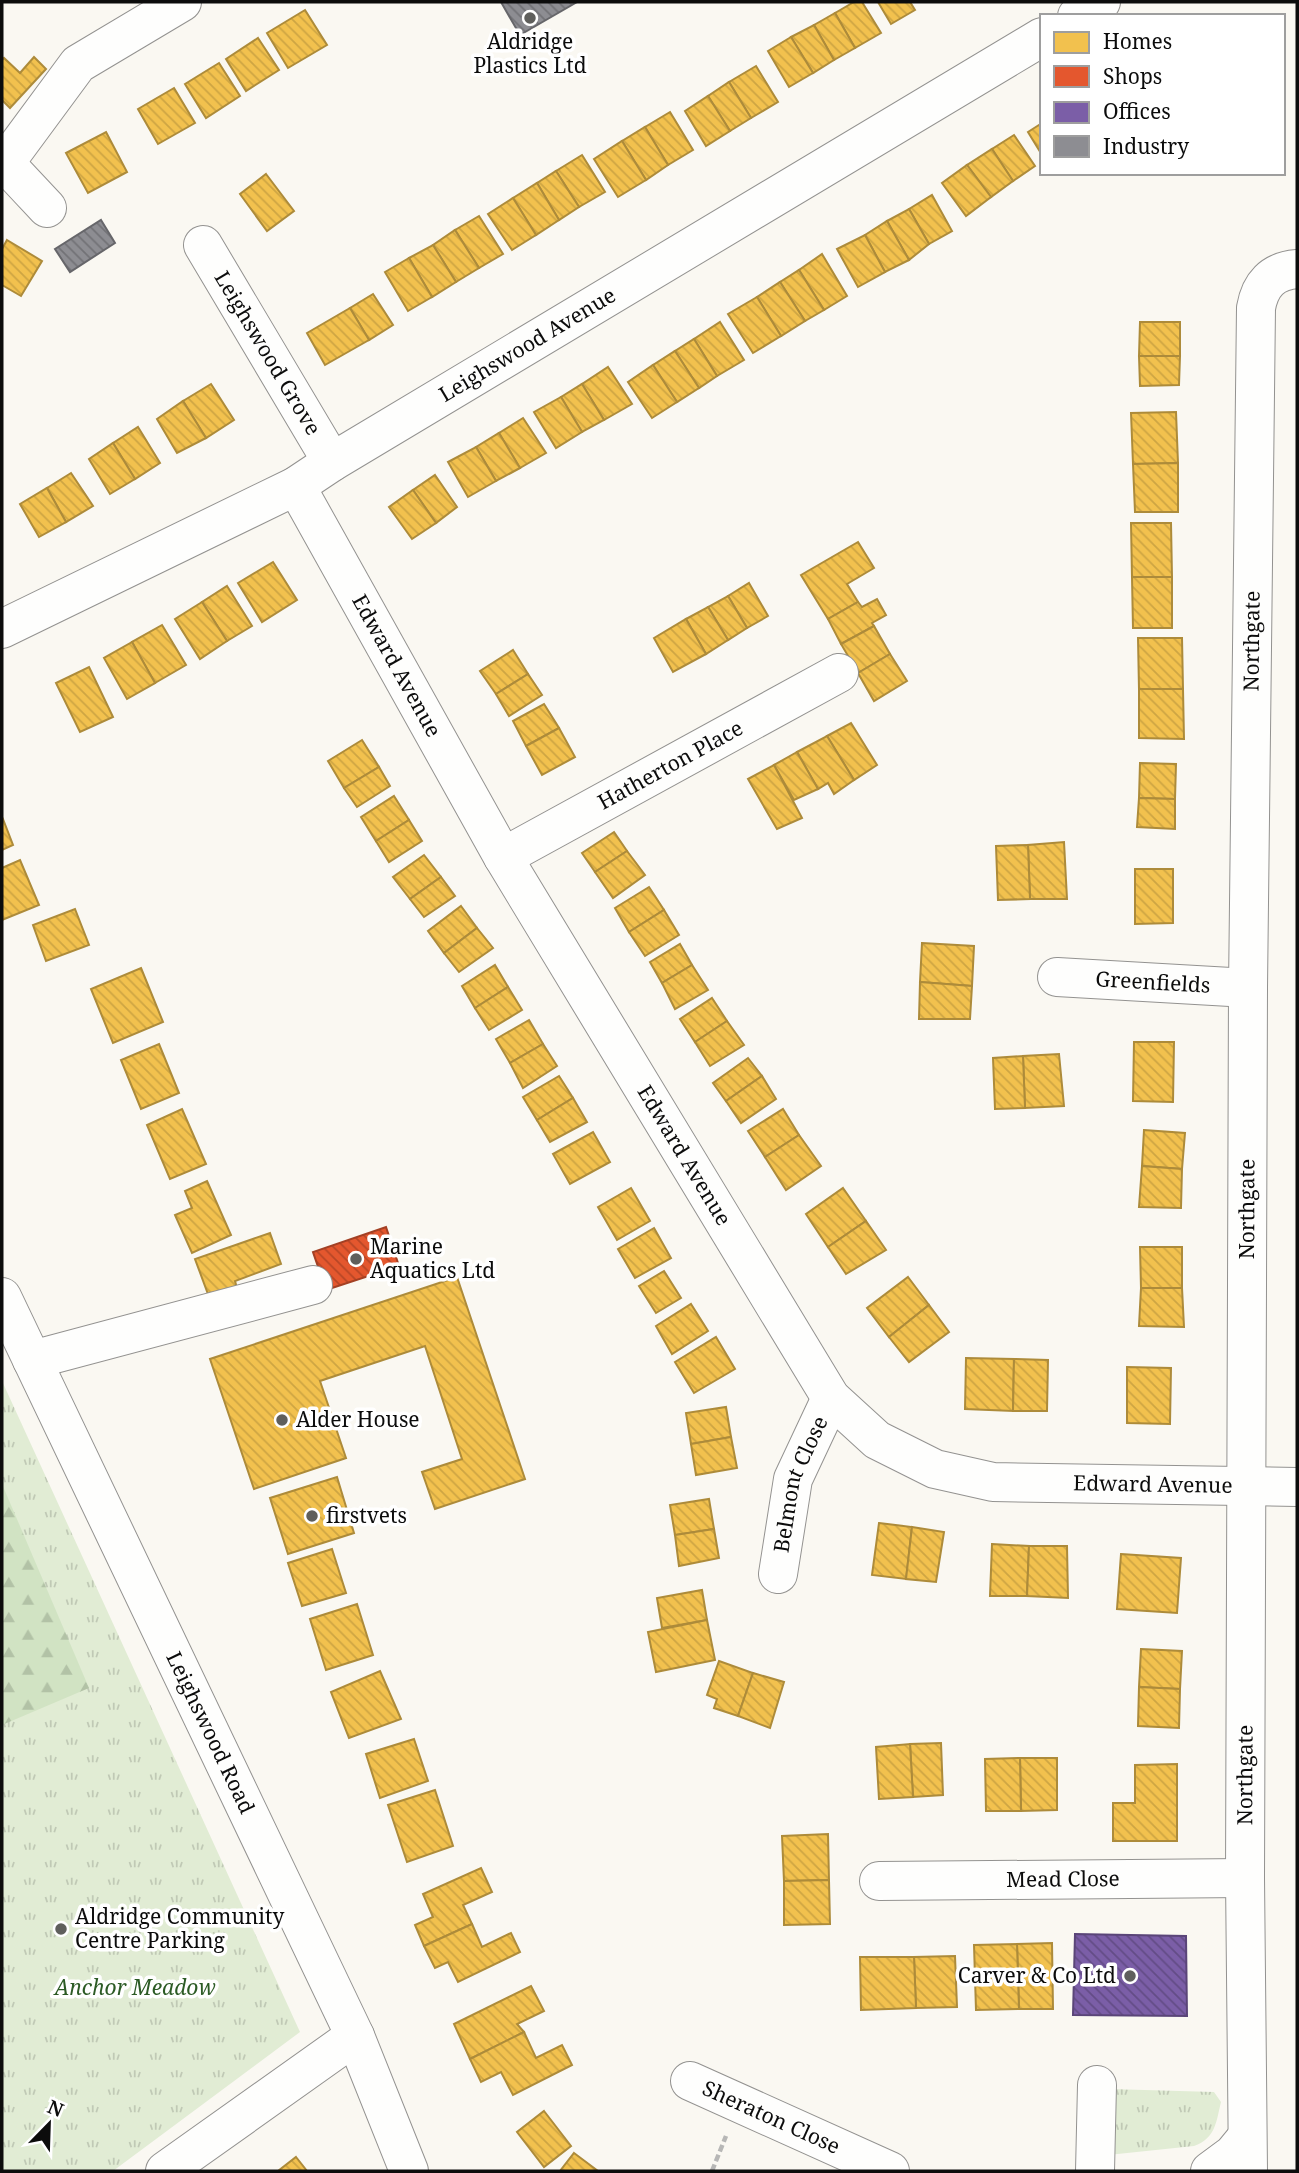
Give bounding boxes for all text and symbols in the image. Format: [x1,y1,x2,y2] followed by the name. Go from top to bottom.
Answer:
[522,10,538,26] marker: Aldridge Plastics Ltd
[1040,14,1285,175] legend
[473,27,587,79] place label: Aldridge Plastics Ltd
[1103,27,1172,55] text: Homes
[1103,62,1162,90] text: Shops
[1103,97,1171,125] text: Offices
[1103,132,1189,160] text: Industry
[209,266,328,440] street label: Leighswood Grove
[433,280,620,408] street label: Leighswood Avenue
[346,589,448,742] street label: Edward Avenue
[1236,591,1266,691] street label: Northgate
[592,713,748,815] street label: Hatherton Place
[1095,964,1211,999] street label: Greenfields
[632,1080,738,1230] street label: Edward Avenue
[1232,1159,1260,1259] street label: Northgate
[370,1232,495,1284] place label: Marine Aquatics Ltd
[348,1251,364,1267] marker: Marine Aquatics Ltd
[296,1405,420,1433] place label: Alder House
[767,1411,834,1554] street label: Belmont Close
[274,1412,290,1428] marker: Alder House
[1073,1468,1233,1499] street label: Edward Avenue
[326,1501,407,1529] place label: firstvets
[304,1508,320,1524] marker: firstvets
[160,1647,262,1818] street label: Leighswood Road
[1230,1725,1259,1825] street label: Northgate
[1006,1864,1120,1893] street label: Mead Close
[75,1902,284,1954] place label: Aldridge Community Centre Parking
[53,1921,69,1937] marker: Aldridge Community Centre Parking
[958,1961,1116,1989] place label: Carver & Co Ltd
[1122,1968,1138,1984] marker: Carver & Co Ltd
[52,1973,216,2001] park label: Anchor Meadow
[698,2073,845,2160] street label: Sheraton Close
[14,2089,84,2159] north arrow
[44,2093,68,2123] text: N

